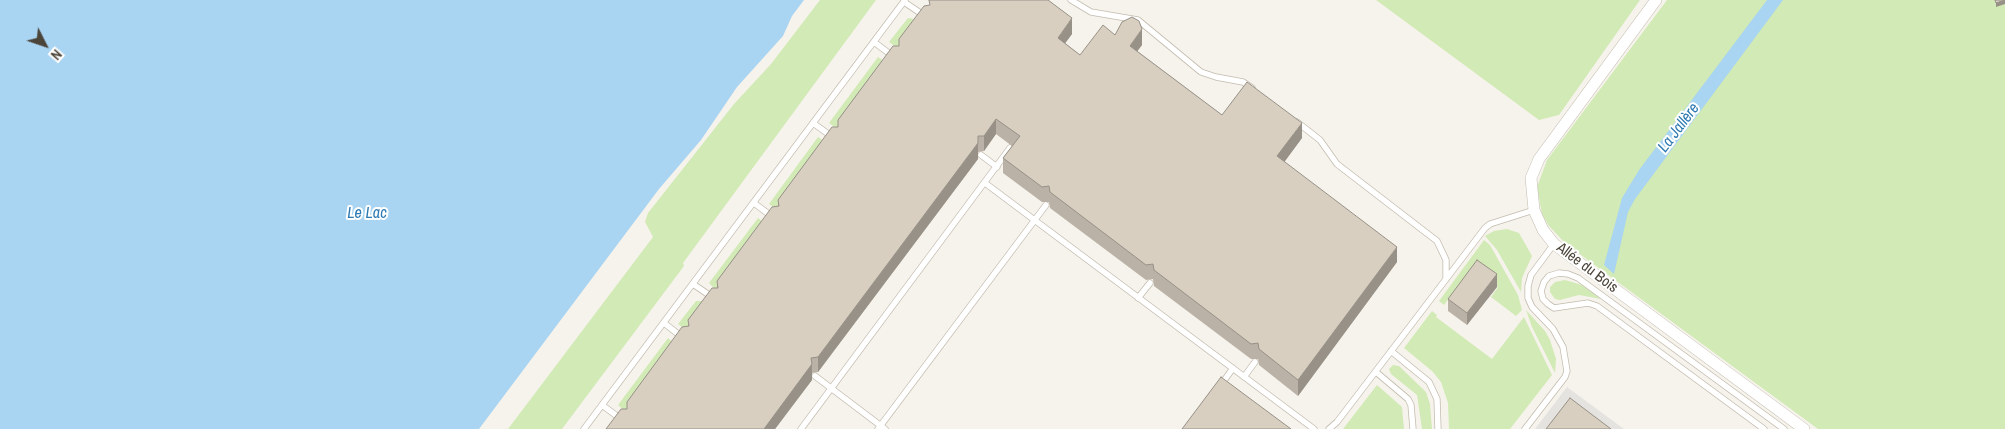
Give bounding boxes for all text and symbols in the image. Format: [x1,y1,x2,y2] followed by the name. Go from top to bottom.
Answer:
[20,20,70,70] north arrow
[47,46,66,64] text: N
[1654,100,1704,156] water label: La Jallère
[347,204,387,224] water label: Le Lac
[1553,239,1621,297] street label: Allée du Bois

